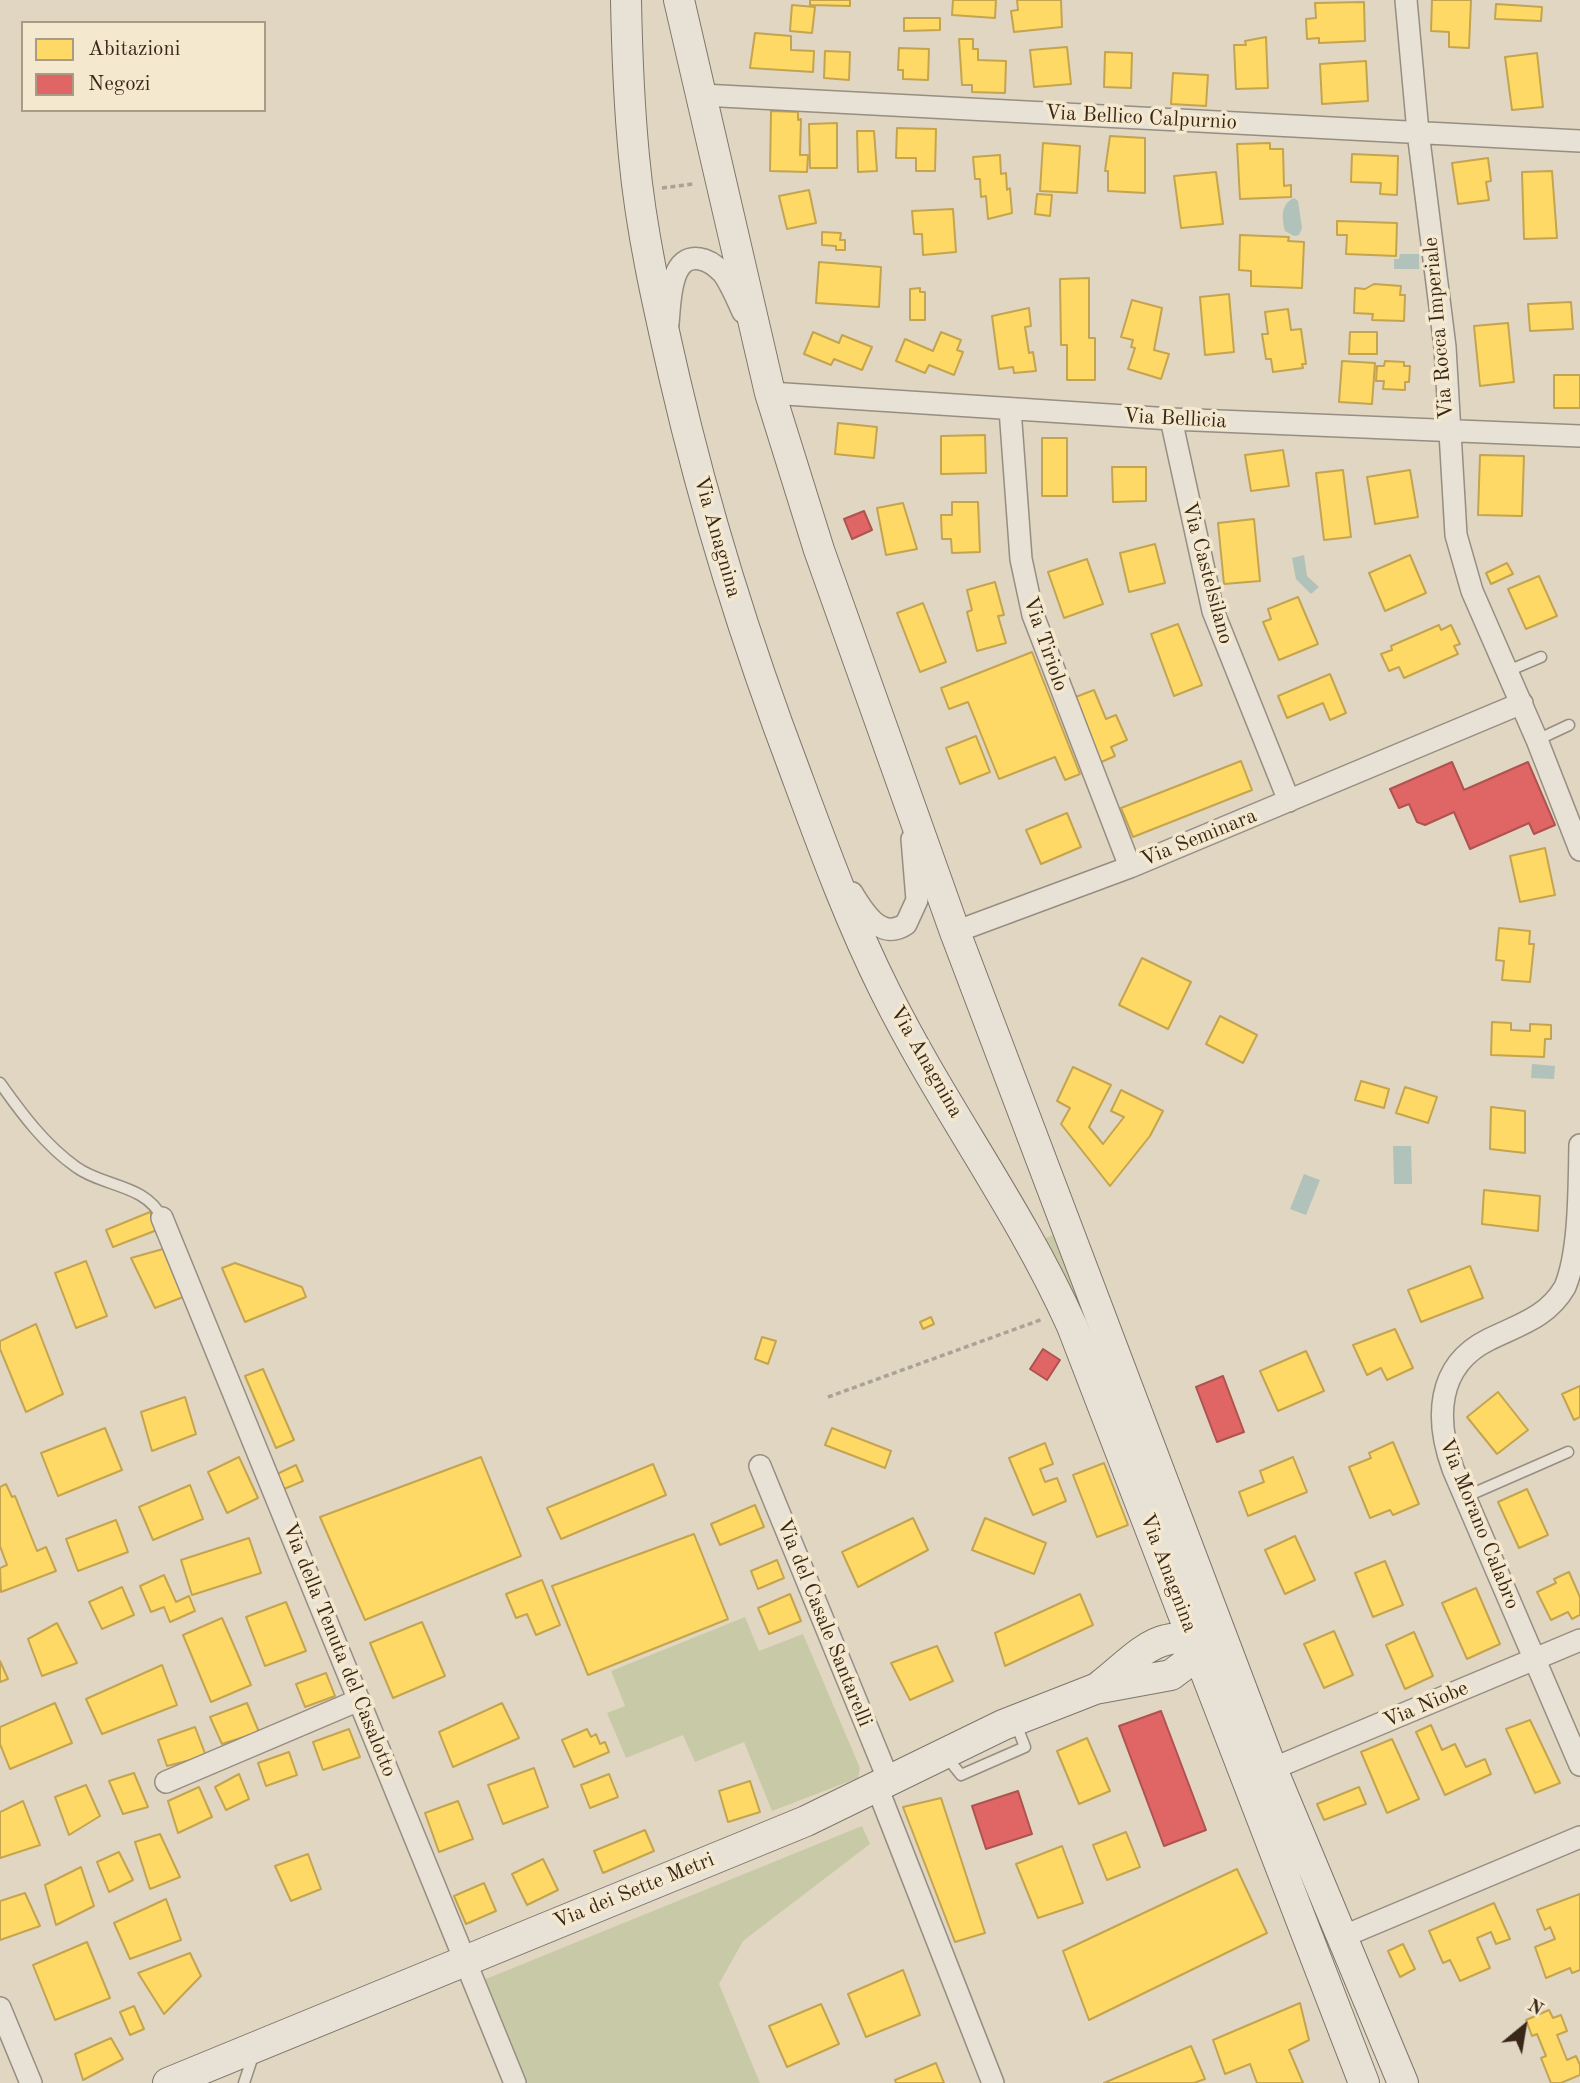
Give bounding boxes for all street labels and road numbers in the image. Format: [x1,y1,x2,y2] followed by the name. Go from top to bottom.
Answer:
[1044,100,1238,136] street label: Via Bellico Calpurnio
[1418,236,1460,420] street label: Via Rocca Imperiale
[1123,404,1227,434] street label: Via Bellicia
[688,473,746,601] street label: Via Anagnina
[1176,499,1238,647] street label: Via Castelsilano
[1017,593,1073,695] street label: Via Tiriolo
[1137,803,1261,873] street label: Via Seminara
[884,1002,968,1122] street label: Via Anagnina
[1433,1435,1525,1613] street label: Via Morano Calabro
[1134,1510,1202,1636] street label: Via Anagnina
[771,1515,877,1731] street label: Via del Casale Santarelli
[276,1519,402,1781] street label: Via della Tenuta del Casalotto
[1380,1676,1472,1734] street label: Via Niobe
[550,1847,718,1935] street label: Via dei Sette Metri

